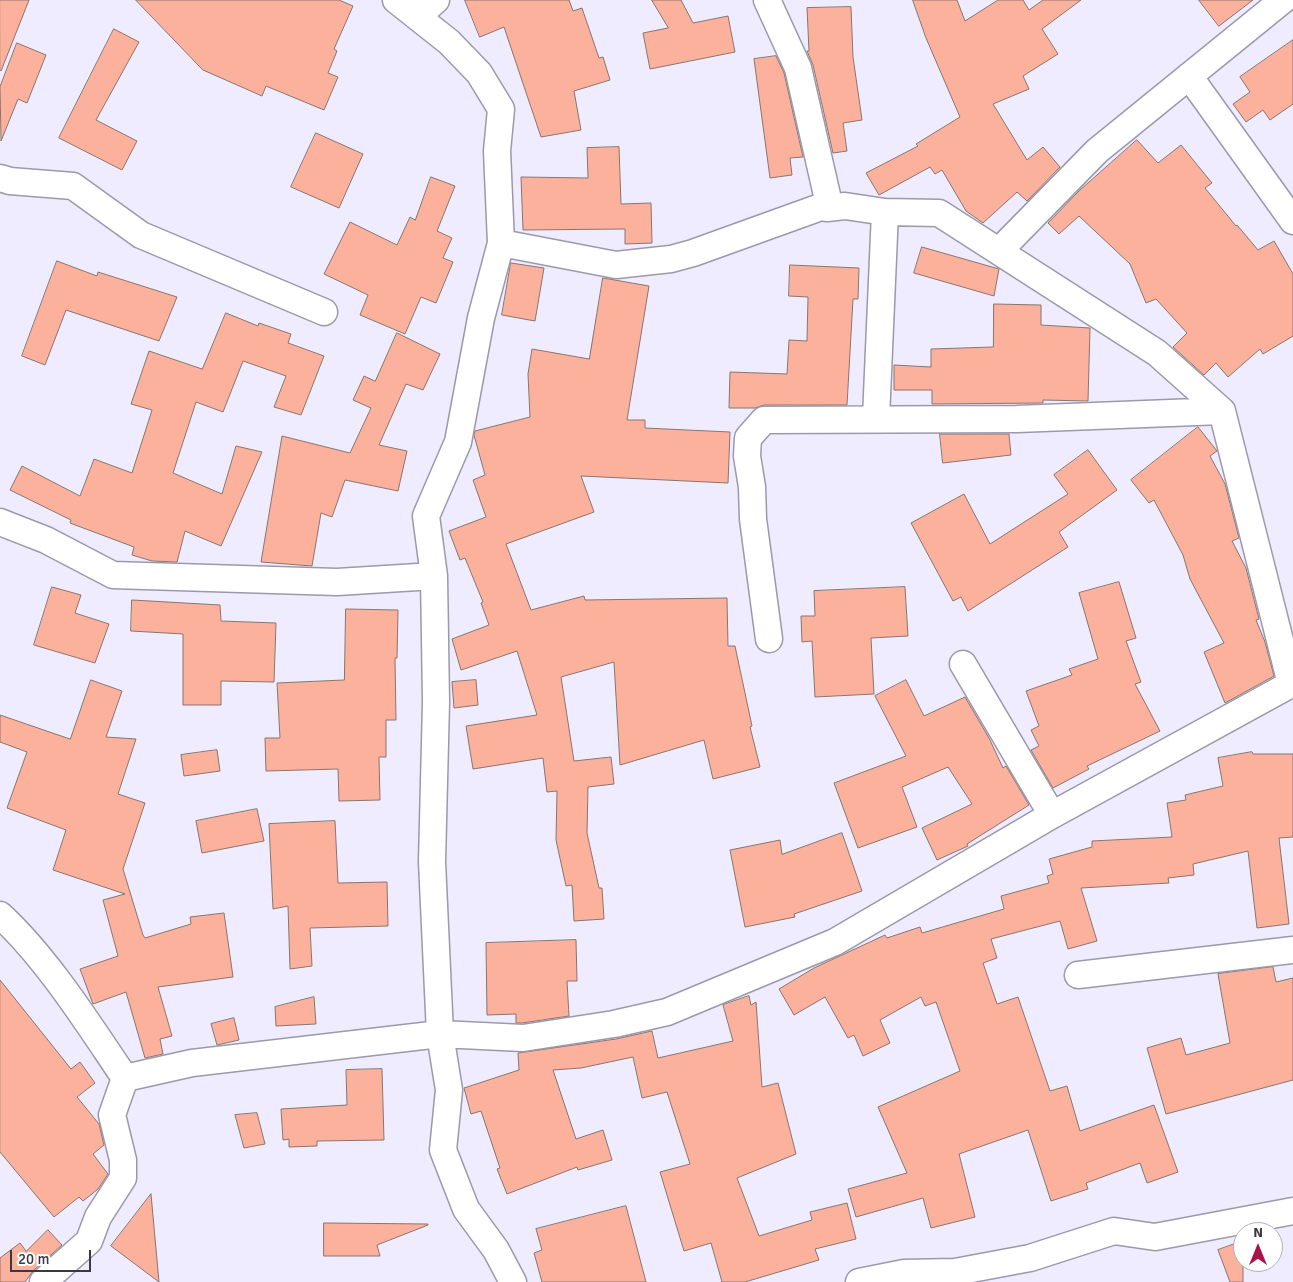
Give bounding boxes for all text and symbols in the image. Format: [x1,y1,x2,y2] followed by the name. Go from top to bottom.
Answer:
[1233,1222,1283,1272] north arrow
[1253,1224,1263,1241] text: N
[12,1240,94,1272] scale bar
[18,1250,49,1268] text: 20 m

